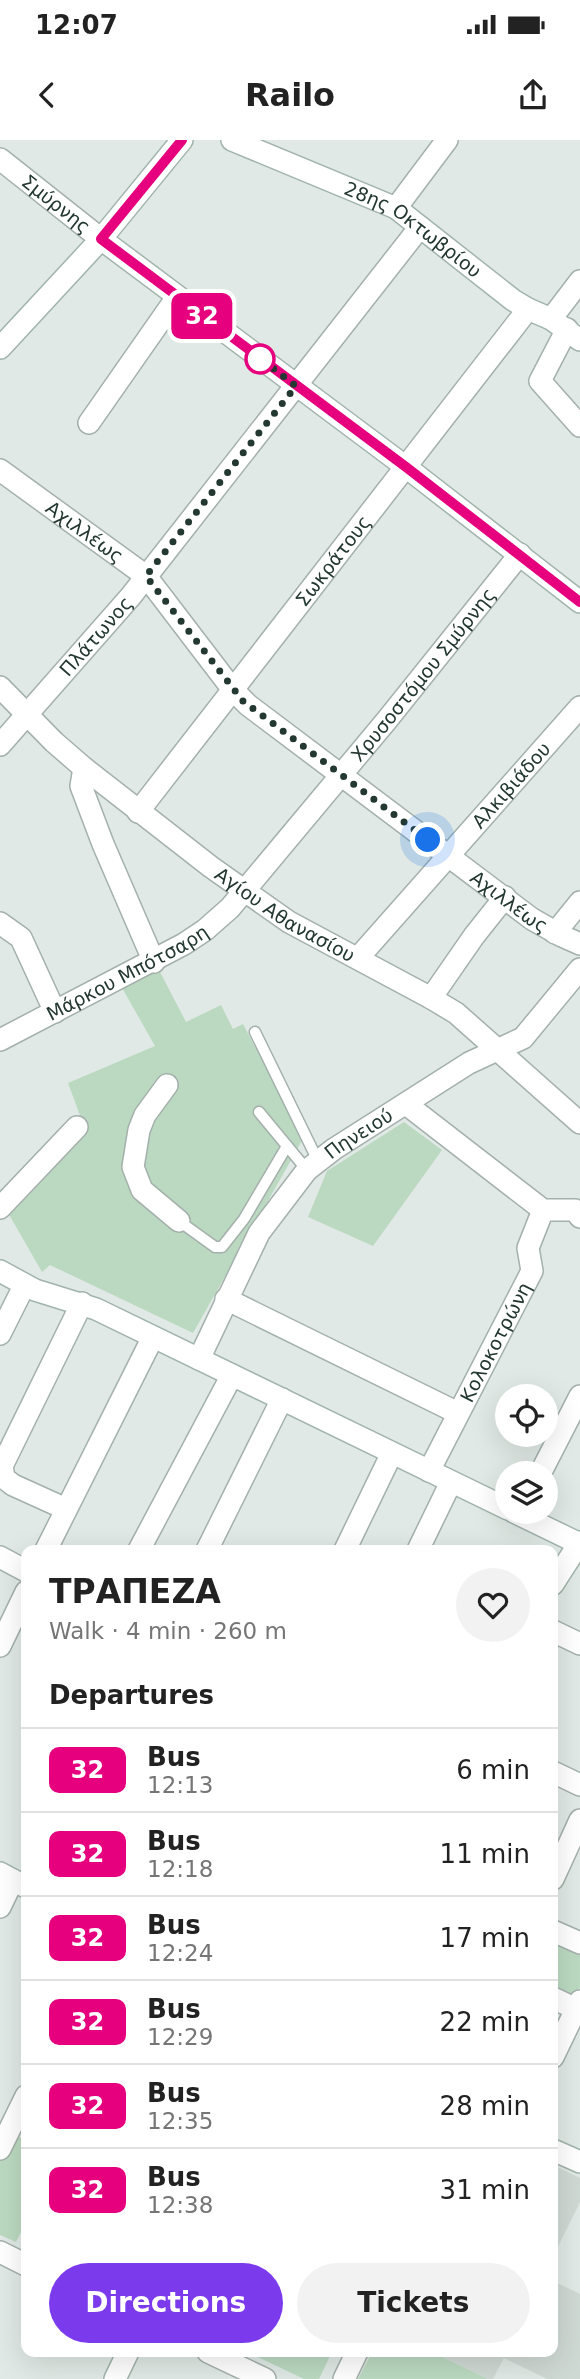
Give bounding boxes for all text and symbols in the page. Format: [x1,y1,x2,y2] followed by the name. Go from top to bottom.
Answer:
[35,10,118,40] text: 12:07
[28,76,66,114] icon: back
[245,76,335,114] text: Railo
[514,76,552,114] icon: share
[18,170,95,237] street label: Σμύρνης
[341,177,486,282] street label: 28ης Οκτωβρίου
[170,293,234,339] line badge: 32
[185,302,219,330] text: 32
[245,344,275,374] unlabelled marker
[42,496,128,567] street label: Αχιλλέως
[291,511,375,610] street label: Σωκράτους
[346,583,500,766] street label: Χρυσοστόμου Σμύρνης
[55,592,137,680] street label: Πλάτωνος
[467,738,555,832] street label: Αλκιβιάδου
[410,822,445,857] your location
[211,863,359,966] street label: Αγίου Αθανασίου
[466,866,552,937] street label: Αχιλλέως
[43,920,212,1025] street label: Μάρκου Μπότσαρη
[320,1104,397,1163] street label: Πηνειού
[455,1278,535,1406] street label: Κολοκοτρώνη
[495,1384,558,1524] map controls
[495,1384,558,1447] button: locate
[495,1461,558,1524] button: layers
[456,1568,530,1642] button: heart
[49,1572,221,1611] text: ΤΡΑΠΕΖΑ
[49,1618,287,1644] text: Walk · 4 min · 260 m
[49,1680,214,1710] text: Departures
[147,1742,201,1772] text: Bus
[456,1755,530,1785] text: 6 min
[71,1756,104,1784] text: 32
[147,1772,213,1798] text: 12:13
[147,1826,201,1856] text: Bus
[440,1839,530,1869] text: 11 min
[71,1840,104,1868] text: 32
[147,1856,213,1882] text: 12:18
[147,1910,201,1940] text: Bus
[440,1923,530,1953] text: 17 min
[71,1924,104,1952] text: 32
[147,1940,213,1966] text: 12:24
[147,1994,201,2024] text: Bus
[440,2007,530,2037] text: 22 min
[71,2008,104,2036] text: 32
[147,2024,213,2050] text: 12:29
[147,2078,201,2108] text: Bus
[440,2091,530,2121] text: 28 min
[71,2092,104,2120] text: 32
[147,2108,213,2134] text: 12:35
[147,2162,201,2192] text: Bus
[440,2175,530,2205] text: 31 min
[71,2176,104,2204] text: 32
[147,2192,213,2218] text: 12:38
[49,2263,283,2343] button: Directions
[297,2263,530,2343] button: Tickets

